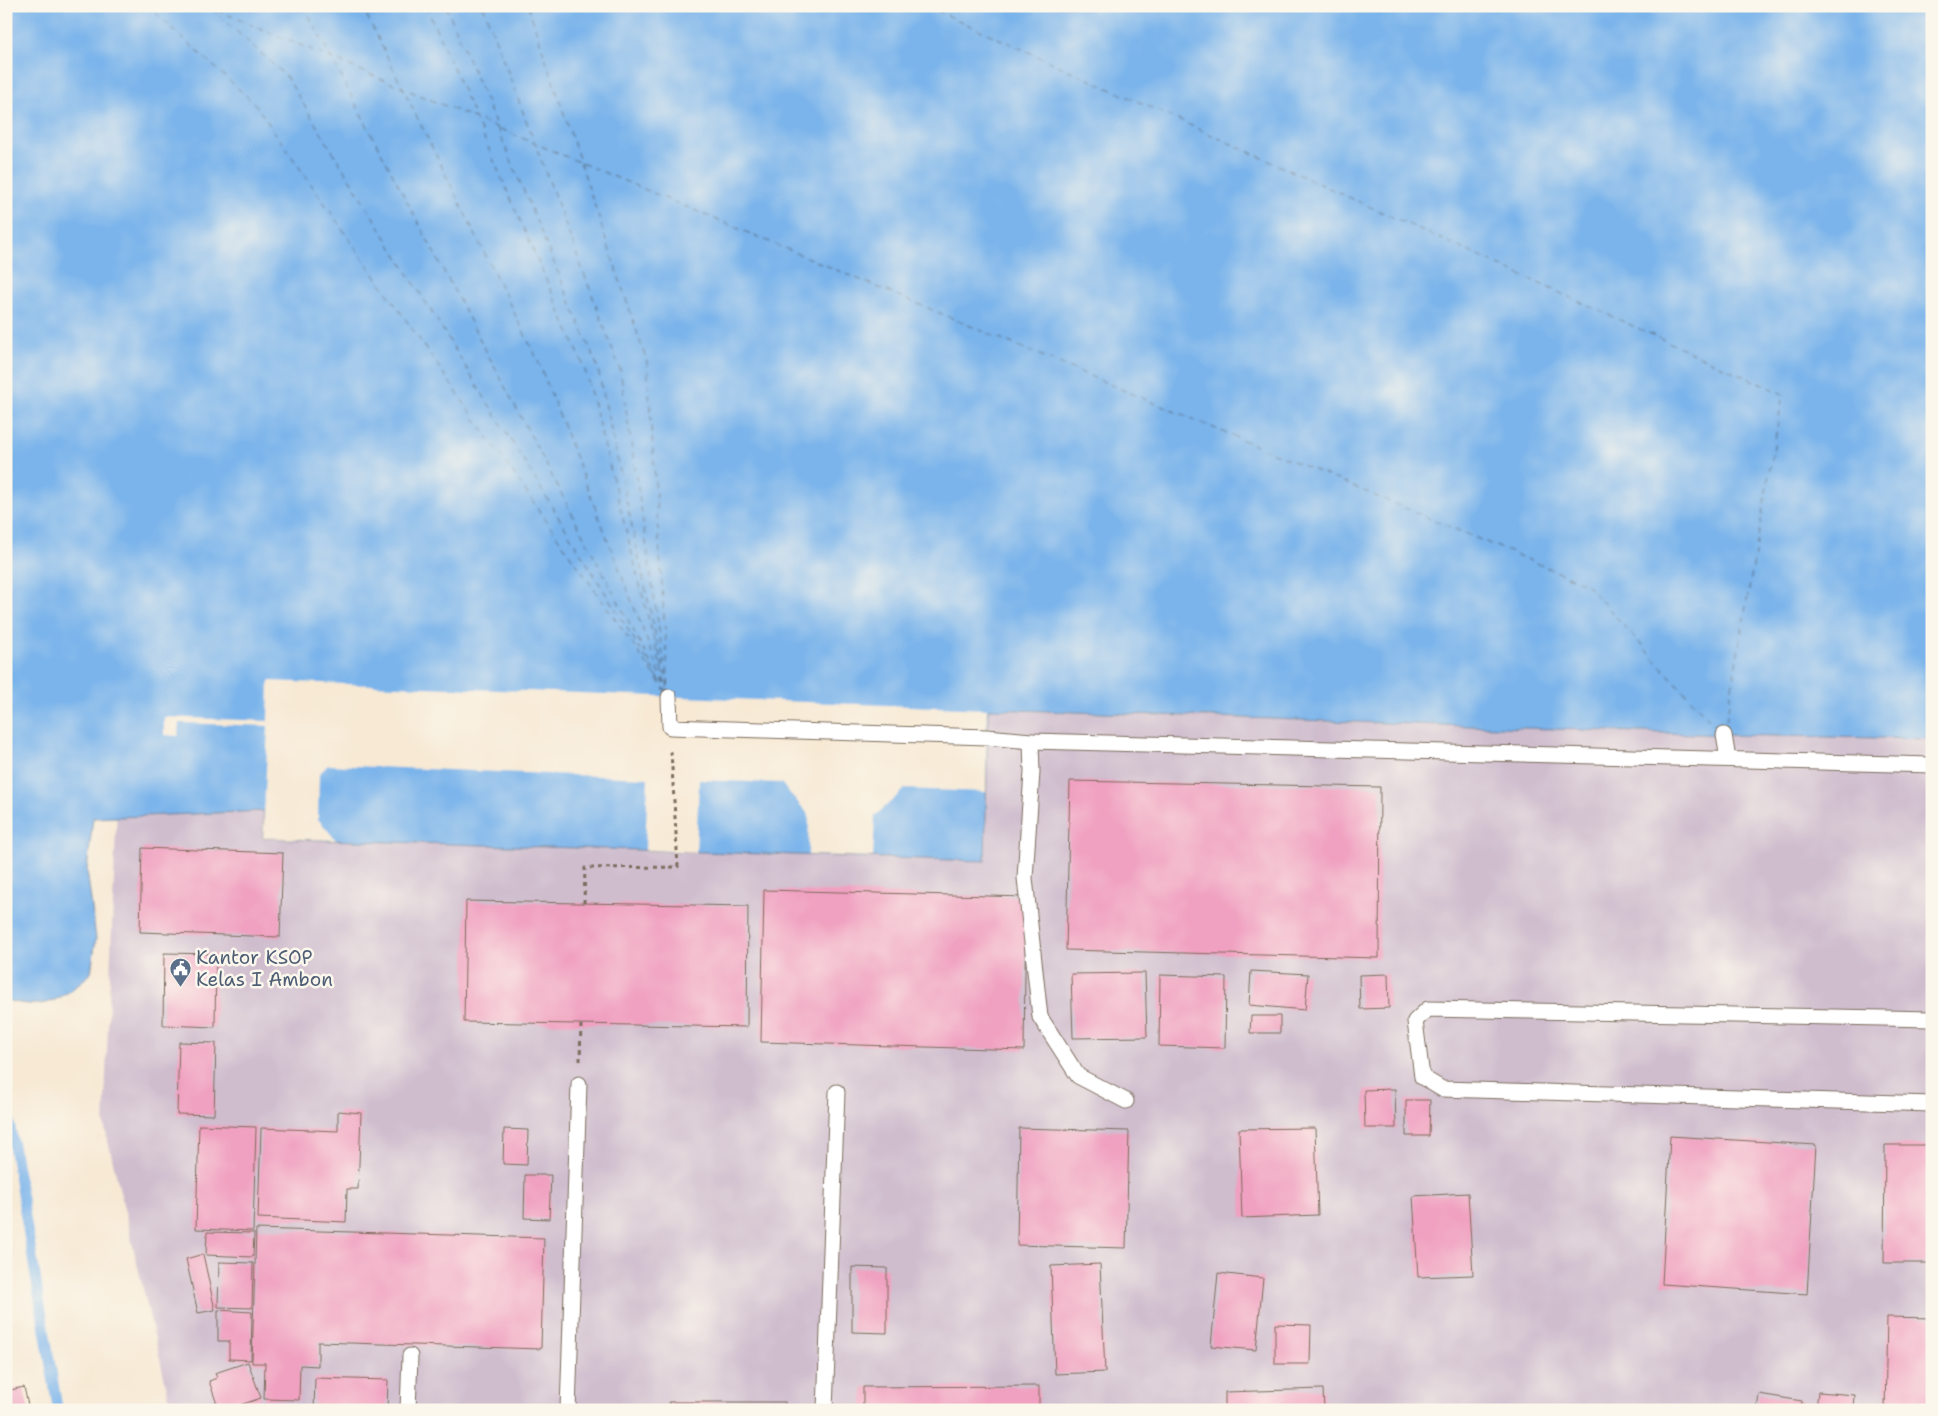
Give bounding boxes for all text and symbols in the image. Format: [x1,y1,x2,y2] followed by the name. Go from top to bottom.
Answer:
[196,945,333,992] place label: Kantor KSOP Kelas I Ambon
[168,956,192,987] public building icon: Kantor KSOP Kelas I Ambon

